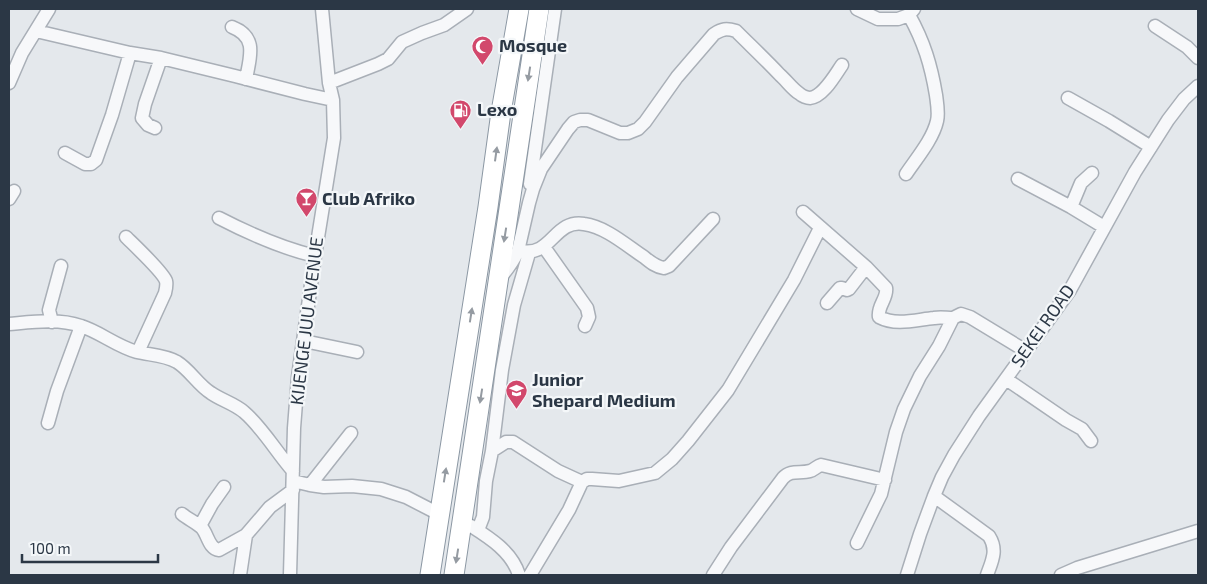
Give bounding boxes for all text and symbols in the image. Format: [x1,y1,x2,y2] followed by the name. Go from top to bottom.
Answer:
[471,34,495,65] mosque icon: Mosque
[499,34,567,56] place label: Mosque
[525,67,533,83] one-way arrow
[449,98,473,129] fuel station icon: Lexo
[477,98,517,120] place label: Lexo
[492,146,500,162] one-way arrow
[294,187,318,218] bar icon: Club Afriko
[322,187,415,209] place label: Club Afriko
[501,227,509,243] one-way arrow
[285,235,327,406] street label: KIJENGE JUU AVENUE
[1006,280,1079,371] street label: SEKEI ROAD
[467,306,475,322] one-way arrow
[532,368,676,411] place label: Junior Shepard Medium
[504,378,528,409] school or university icon: Junior Shepard Medium
[477,388,485,404] one-way arrow
[442,467,450,483] one-way arrow
[22,532,159,564] scale bar
[30,539,71,557] text: 100 m
[452,549,460,565] one-way arrow

